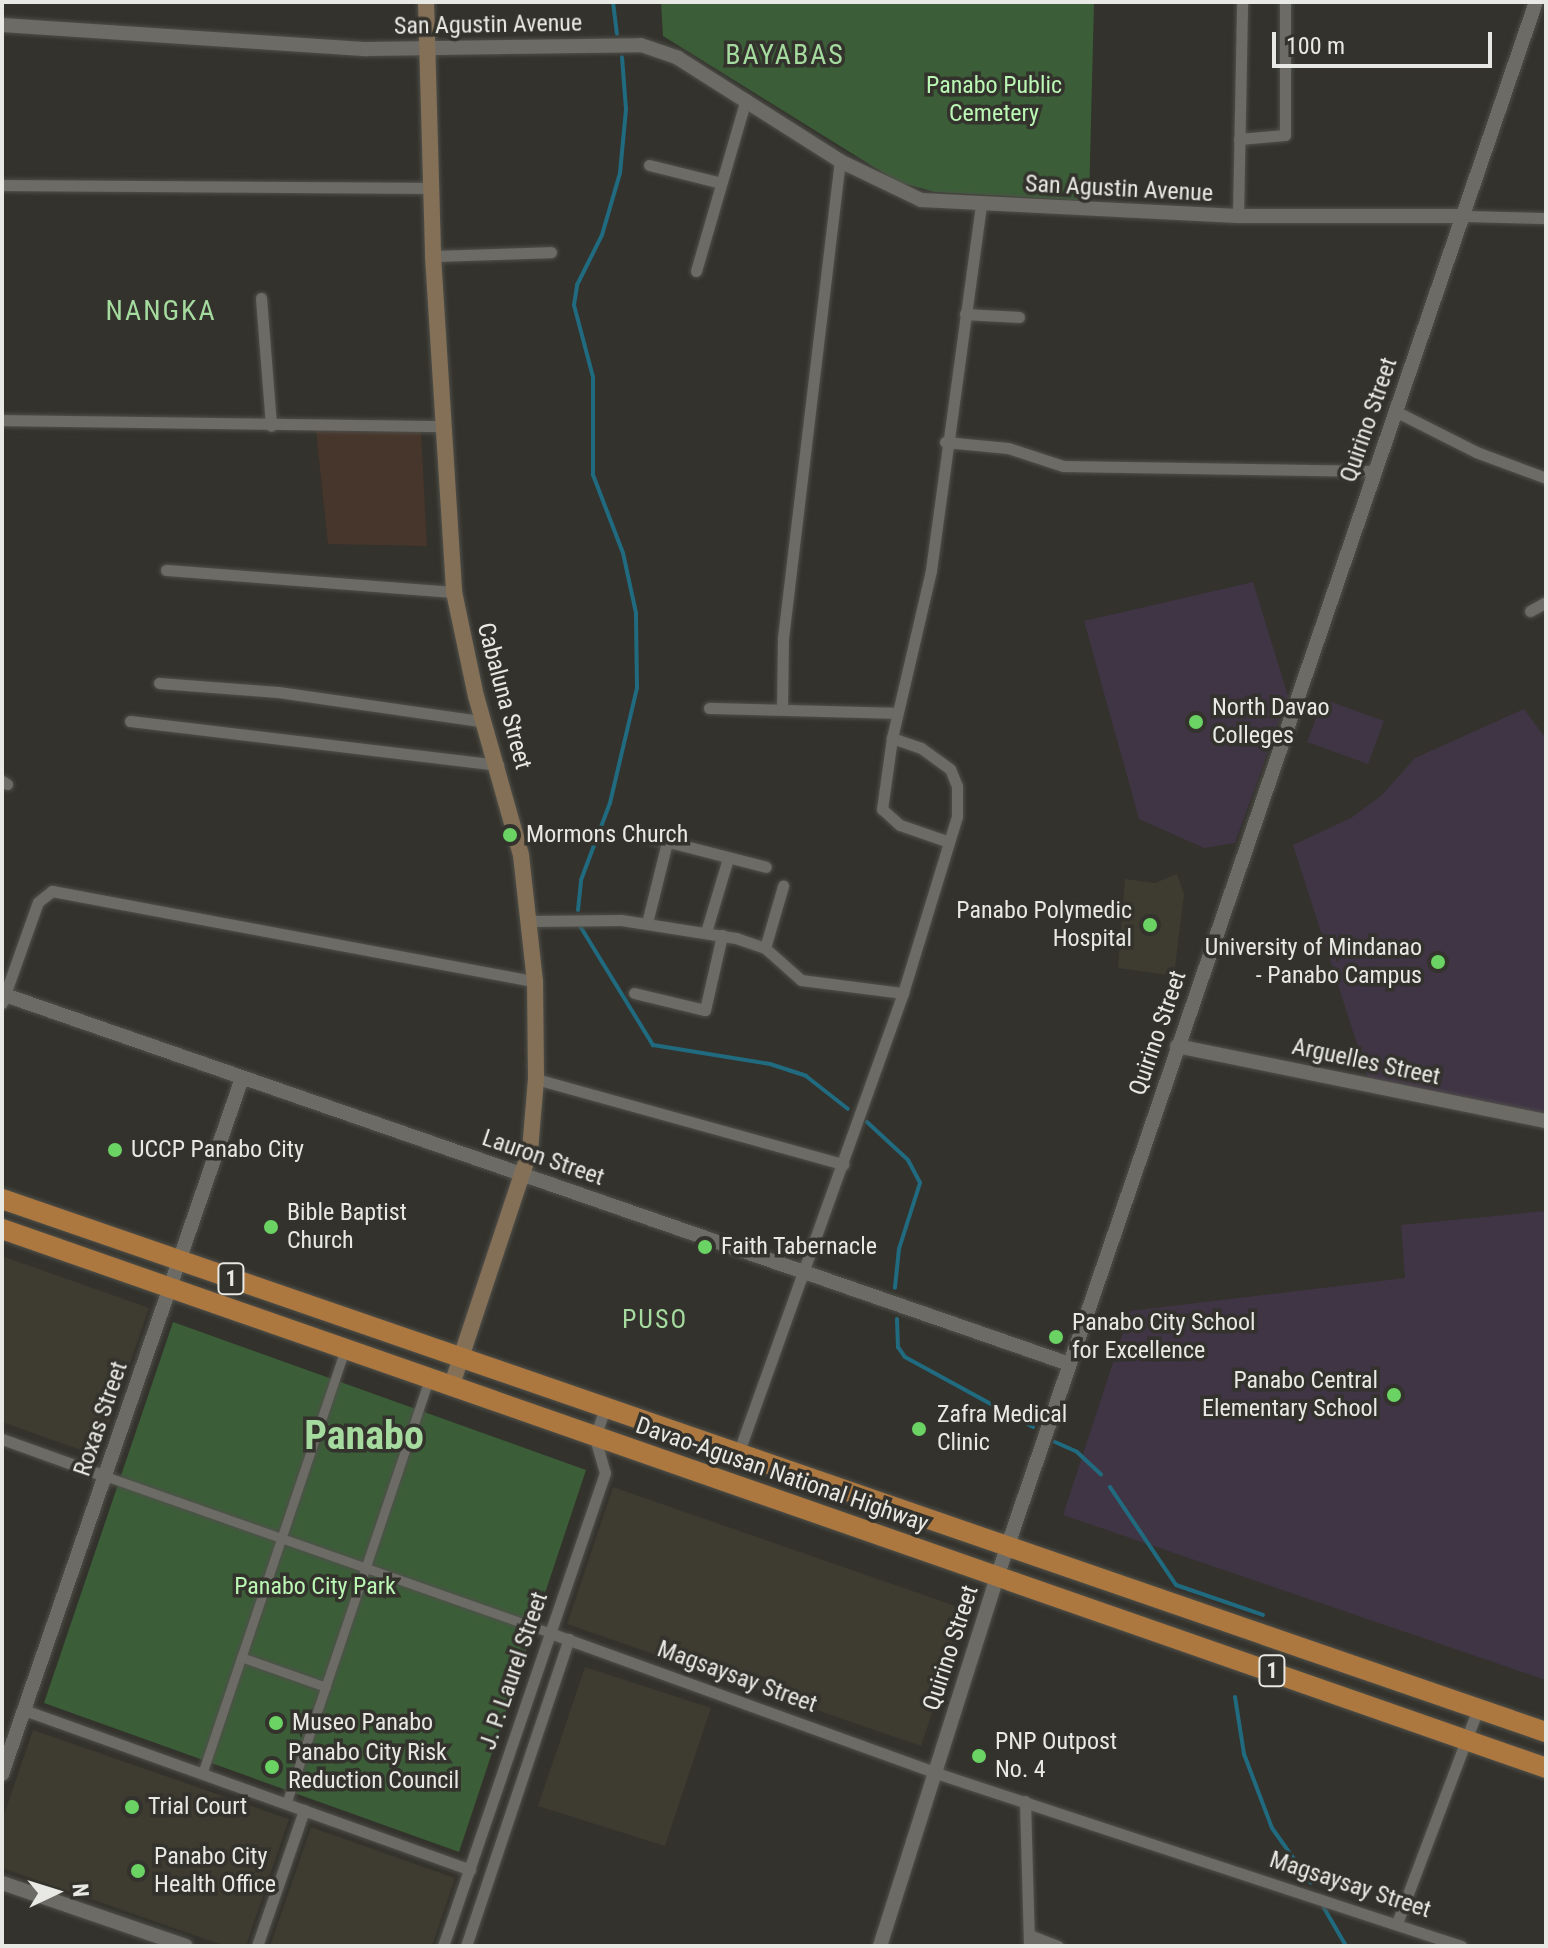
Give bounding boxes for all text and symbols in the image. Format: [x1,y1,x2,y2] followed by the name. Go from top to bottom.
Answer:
[394,9,582,41] street label: San Agustin Avenue
[1276,16,1496,66] scale bar
[1286,32,1345,60] text: 100 m
[725,38,845,72] district label: BAYABAS
[926,72,1062,128] park label: Panabo Public Cemetery
[1024,170,1214,208] street label: San Agustin Avenue
[105,294,217,328] district label: NANGKA
[1334,354,1404,486] street label: Quirino Street
[471,620,537,772] street label: Cabaluna Street
[1212,694,1330,750] place label: North Davao Colleges
[1187,713,1205,731] marker: North Davao Colleges
[526,821,688,849] place label: Mormons Church
[501,826,519,844] marker: Mormons Church
[956,897,1132,953] place label: Panabo Polymedic Hospital
[1139,914,1161,936] marker: Panabo Polymedic Hospital
[1205,934,1422,990] place label: University of Mindanao - Panabo Campus
[1429,953,1447,971] marker: University of Mindanao - Panabo Campus
[1123,967,1193,1099] street label: Quirino Street
[1289,1032,1443,1092] street label: Arguelles Street
[478,1124,608,1192] street label: Lauron Street
[131,1136,304,1164] place label: UCCP Panabo City
[106,1141,124,1159] marker: UCCP Panabo City
[287,1199,407,1255] place label: Bible Baptist Church
[262,1218,280,1236] marker: Bible Baptist Church
[721,1233,877,1261] place label: Faith Tabernacle
[696,1238,714,1256] marker: Faith Tabernacle
[217,1261,245,1297] road number: 1
[622,1304,688,1336] district label: PUSO
[1072,1309,1256,1365] place label: Panabo City School for Excellence
[1047,1328,1065,1346] marker: Panabo City School for Excellence
[68,1358,134,1480] street label: Roxas Street
[1202,1367,1378,1423] place label: Panabo Central Elementary School
[1385,1386,1403,1404] marker: Panabo Central Elementary School
[937,1401,1067,1457] place label: Zafra Medical Clinic
[632,1411,932,1539] street label: Davao-Agusan National Highway
[304,1412,424,1460] district label: Panabo
[908,1418,930,1440] marker: Zafra Medical Clinic
[234,1573,396,1601] park label: Panabo City Park
[917,1582,985,1714] street label: Quirino Street
[474,1588,554,1754] street label: J. P. Laurel Street
[653,1635,821,1719] street label: Magsaysay Street
[1258,1653,1286,1689] road number: 1
[292,1709,433,1737] place label: Museo Panabo
[267,1714,285,1732] marker: Museo Panabo
[995,1728,1117,1784] place label: PNP Outpost No. 4
[288,1739,459,1795] place label: Panabo City Risk Reduction Council
[970,1747,988,1765] marker: PNP Outpost No. 4
[263,1758,281,1776] marker: Panabo City Risk Reduction Council
[148,1793,247,1821] place label: Trial Court
[123,1798,141,1816] marker: Trial Court
[154,1843,276,1899] place label: Panabo City Health Office
[1266,1845,1434,1925] street label: Magsaysay Street
[16,1852,96,1932] north arrow
[129,1862,147,1880] marker: Panabo City Health Office
[67,1883,93,1898] text: N

